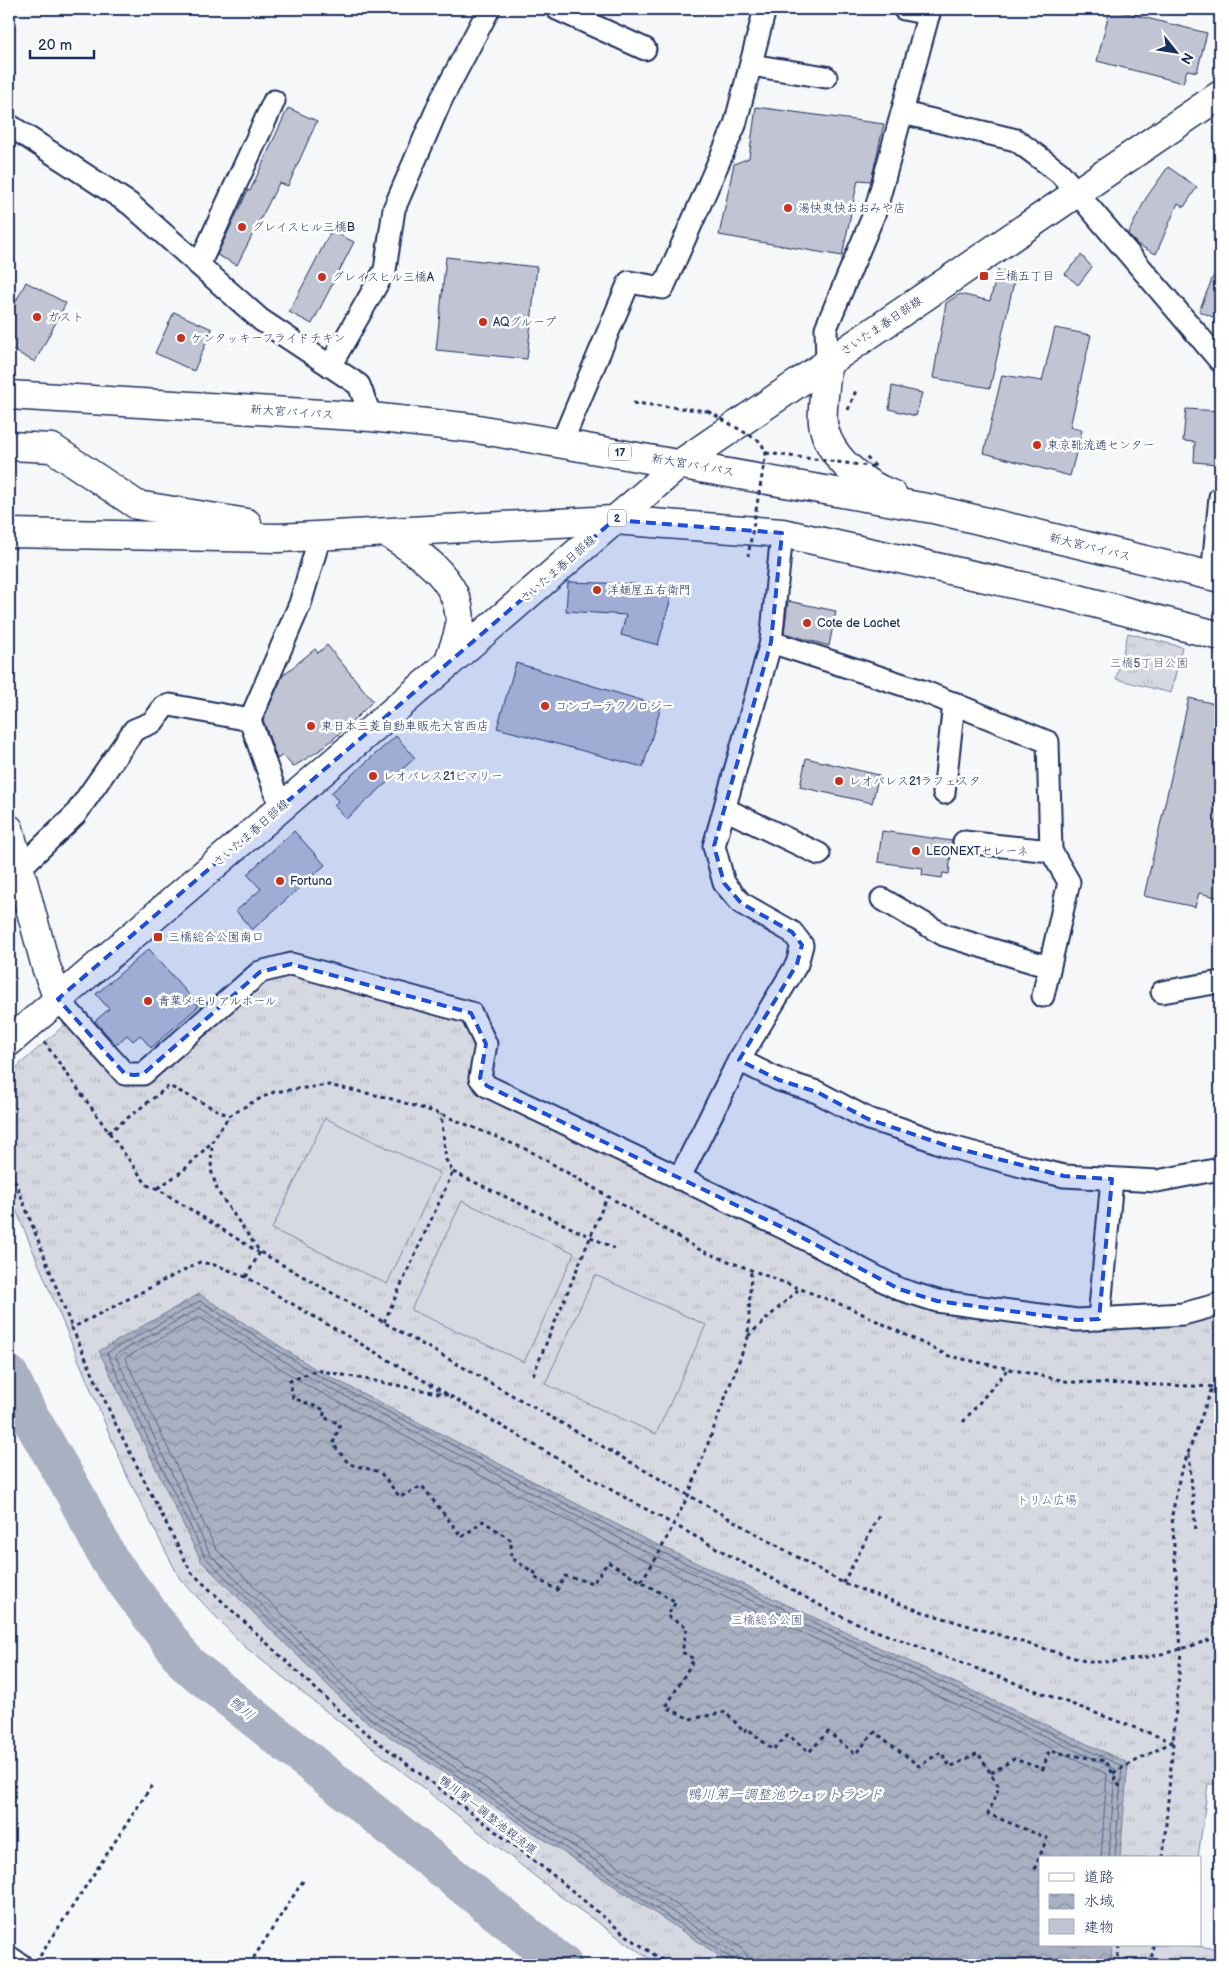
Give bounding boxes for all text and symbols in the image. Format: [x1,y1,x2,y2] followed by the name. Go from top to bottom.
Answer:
[30,28,94,60] scale bar
[1152,28,1202,78] north arrow
[38,36,72,55] text: 20 m
[1177,49,1197,67] text: N
[798,201,906,216] place label: 湯快爽快おおみや店
[782,202,794,214] marker: 湯快爽快おおみや店
[252,220,355,235] place label: グレイスヒル三橋B
[236,221,248,233] marker: グレイスヒル三橋B
[994,269,1054,284] place label: 三橋五丁目
[332,270,435,285] place label: グレイスヒル三橋A
[978,270,990,282] marker: 三橋五丁目
[316,271,328,283] marker: グレイスヒル三橋A
[837,293,925,359] street label: さいたま春日部線
[47,310,84,325] place label: ガスト
[31,311,43,323] marker: ガスト
[493,315,556,330] place label: AQグループ
[477,316,489,328] marker: AQグループ
[191,331,346,346] place label: ケンタッキーフライドチキン
[175,332,187,344] marker: ケンタッキーフライドチキン
[250,402,334,423] street label: 新大宮バイパス
[1047,438,1155,453] place label: 東京靴流通センター
[1031,439,1043,451] marker: 東京靴流通センター
[609,444,631,461] road number: 17
[650,451,735,480] street label: 新大宮バイパス
[608,509,626,526] road number: 2
[1047,530,1132,565] street label: 新大宮バイパス
[517,532,599,606] street label: さいたま春日部線
[607,583,691,598] place label: 洋麺屋五右衛門
[591,584,603,596] marker: 洋麺屋五右衛門
[817,616,901,631] place label: Cote de Lachet
[801,617,813,629] marker: Cote de Lachet
[1110,656,1188,671] park label: 三橋5丁目公園
[555,699,673,714] place label: コンゴーテクノロジー
[539,700,551,712] marker: コンゴーテクノロジー
[321,719,489,734] place label: 東日本三菱自動車販売大宮西店
[305,720,317,732] marker: 東日本三菱自動車販売大宮西店
[383,769,503,784] place label: レオパレス21ビマリー
[367,770,379,782] marker: レオパレス21ビマリー
[849,774,981,789] place label: レオパレス21ラフェスタ
[833,775,845,787] marker: レオパレス21ラフェスタ
[210,796,292,870] street label: さいたま春日部線
[926,844,1029,859] place label: LEONEXTセレーネ
[910,845,922,857] marker: LEONEXTセレーネ
[290,874,332,889] place label: Fortuna
[274,875,286,887] marker: Fortuna
[168,930,264,945] place label: 三橋総合公園南口
[152,931,164,943] marker: 三橋総合公園南口
[158,994,277,1009] place label: 青葉メモリアルホール
[142,995,154,1007] marker: 青葉メモリアルホール
[1017,1493,1077,1508] park label: トリム広場
[731,1613,803,1628] park label: 三橋総合公園
[225,1693,258,1724] water label: 鴨川
[436,1773,540,1858] street label: 鴨川第一調整池親流堰
[687,1786,883,1803] water label: 鴨川第一調整池ウェットランド
[1039,1856,1202,1946] legend
[1084,1868,1114,1887] text: 道路
[1084,1892,1114,1911] text: 水域
[1084,1918,1114,1937] text: 建物

